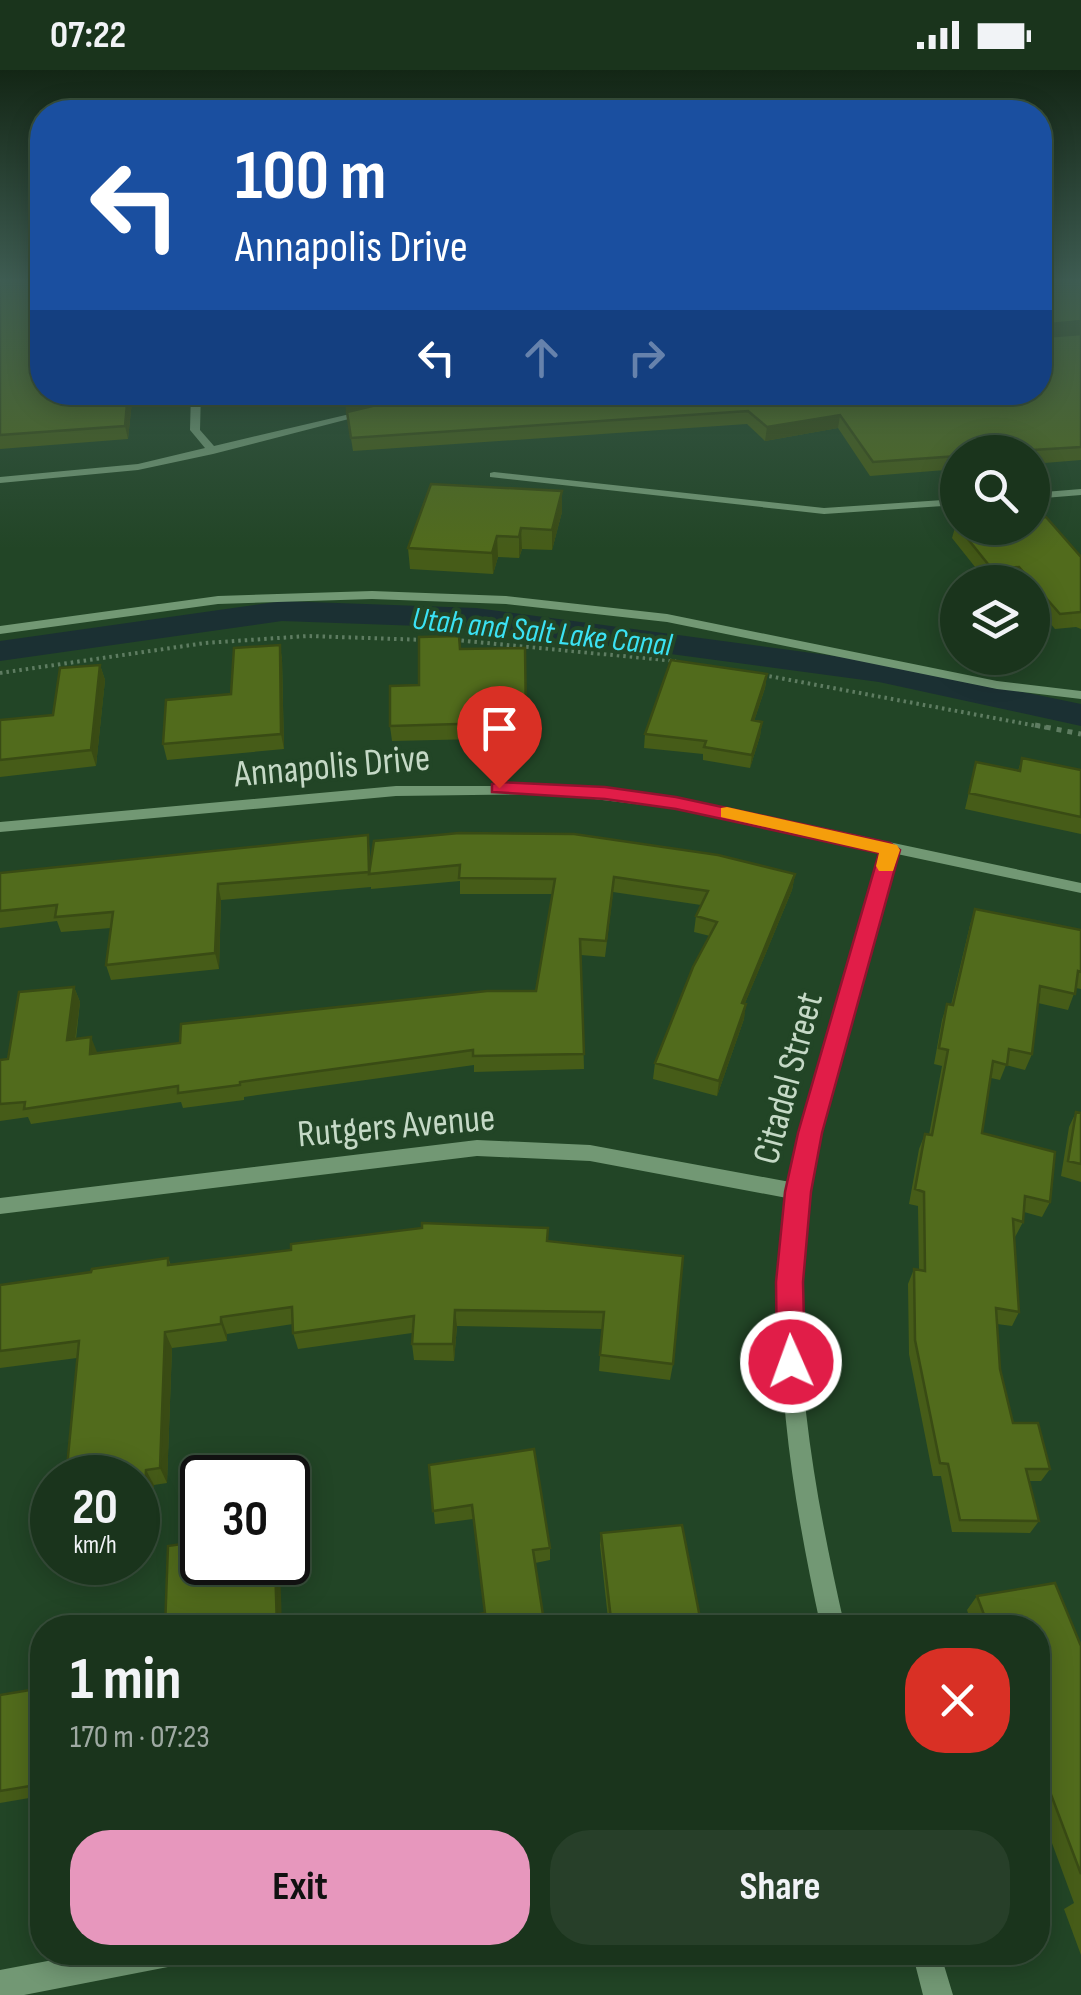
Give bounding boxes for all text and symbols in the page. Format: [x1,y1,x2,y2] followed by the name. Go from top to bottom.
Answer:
[50,13,126,58] text: 07:22
[235,135,386,219] text: 100 m
[70,140,200,270] icon: left
[235,220,468,275] text: Annapolis Drive
[409,330,464,385] icon: left
[514,330,569,385] icon: ahead
[619,330,674,385] icon: right
[940,435,1050,675] map controls
[940,435,1050,545] button: search
[940,565,1050,675] button: layers
[410,599,675,666] water label: Utah and Salt Lake Canal
[457,686,542,789] pin
[472,701,527,756] icon: arrive
[231,736,432,798] street label: Annapolis Drive
[744,988,833,1169] street label: Citadel Street
[295,1095,497,1158] street label: Rutgers Avenue
[739,1310,843,1414] position arrow
[180,1455,310,1585] speed limit sign: 30
[72,1478,118,1538] text: 20
[73,1530,117,1561] text: km/h
[70,1644,182,1716] text: 1 min
[905,1648,1010,1753] button: close
[70,1718,210,1757] text: 170 m · 07:23
[70,1830,530,1945] button: Exit
[550,1830,1010,1945] button: Share

